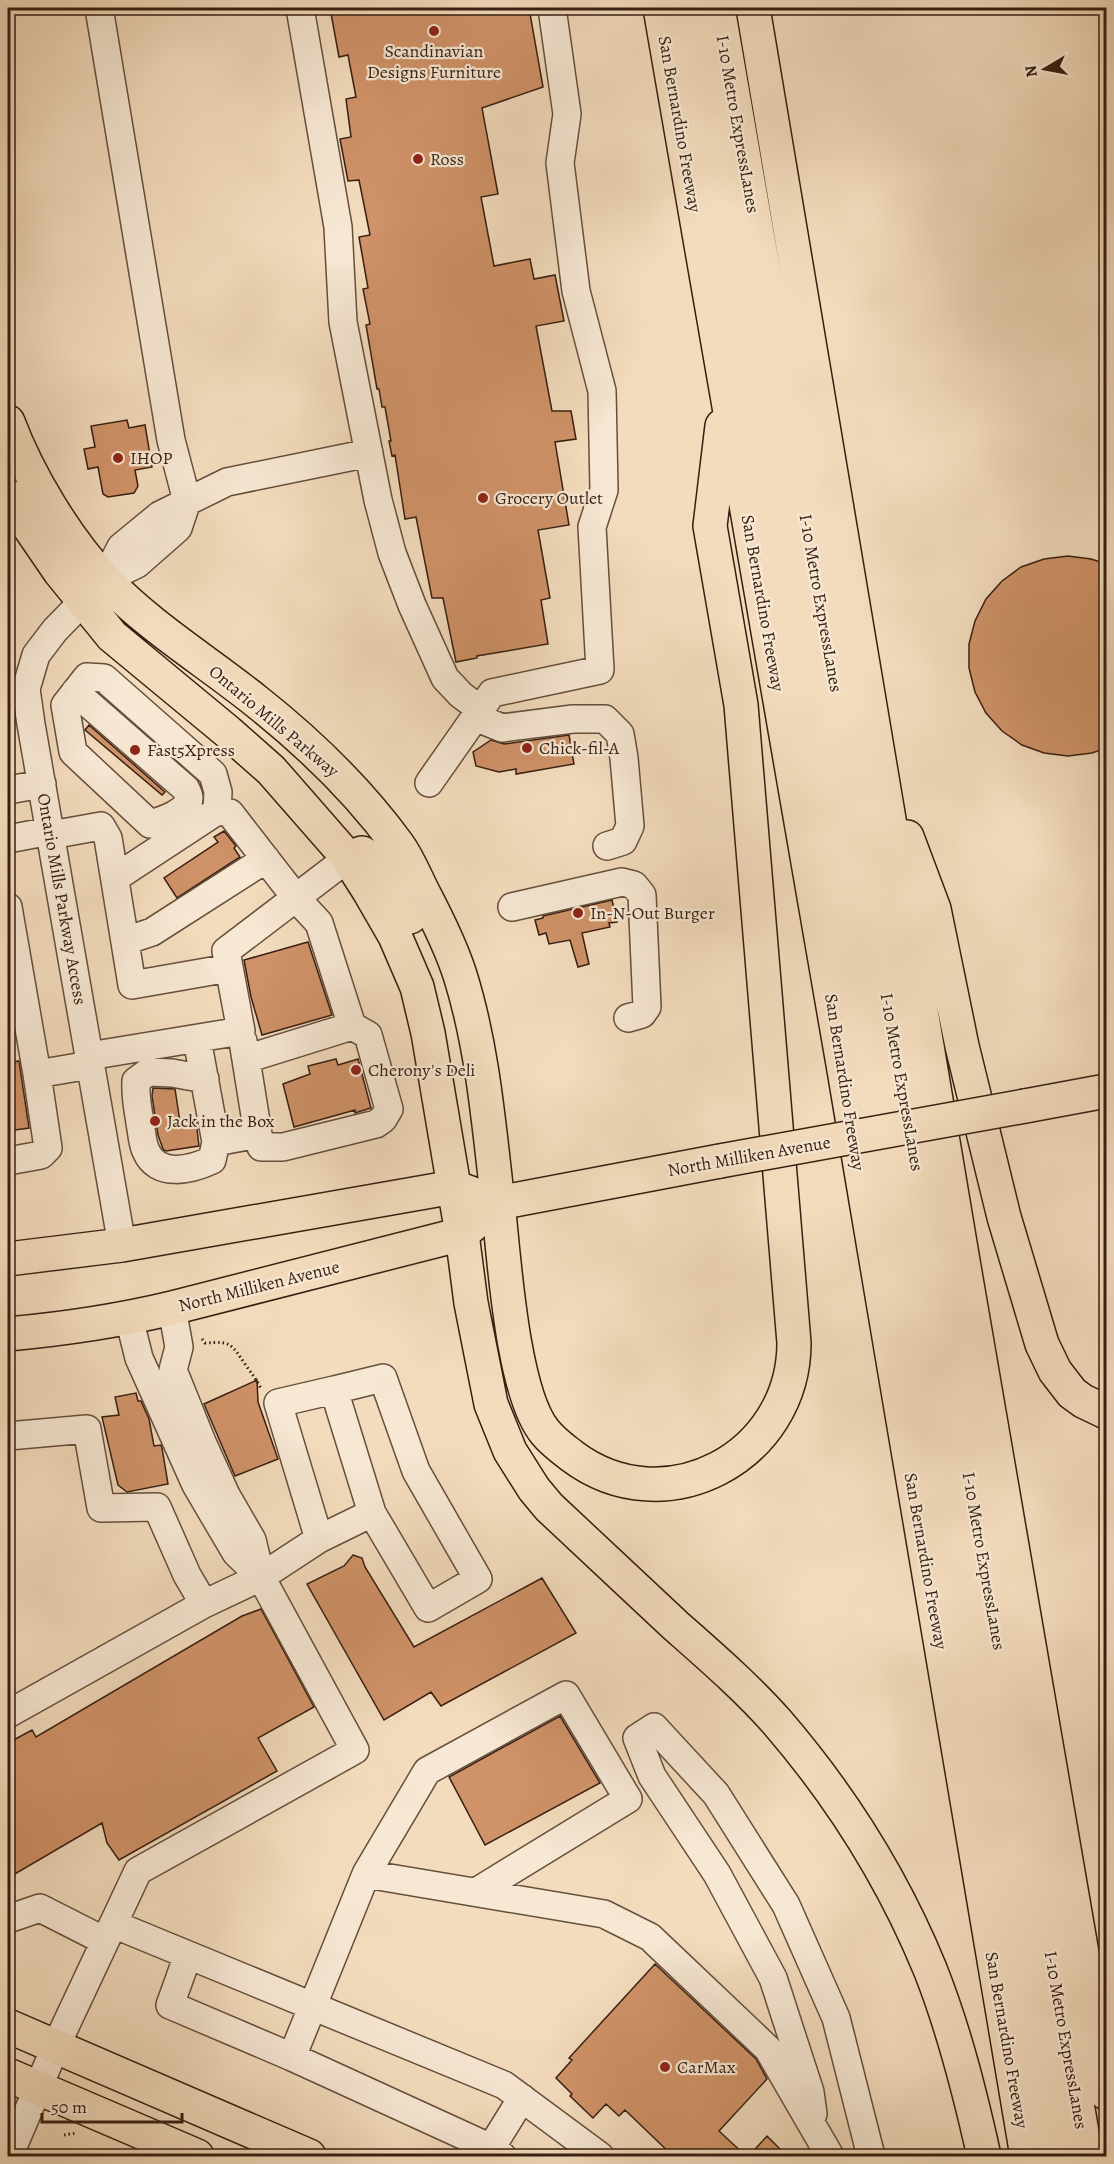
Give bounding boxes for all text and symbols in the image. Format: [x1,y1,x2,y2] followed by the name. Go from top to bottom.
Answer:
[427,24,441,38] marker: Scandinavian Designs Furniture
[711,33,765,215] street label: I-10 Metro ExpressLanes
[653,34,708,215] street label: San Bernardino Freeway
[367,39,501,84] place label: Scandinavian Designs Furniture
[1015,39,1075,99] north arrow
[1019,63,1043,79] text: N
[430,147,464,171] place label: Ross
[411,152,425,166] marker: Ross
[130,446,173,470] place label: IHOP
[111,451,125,465] marker: IHOP
[495,486,603,510] place label: Grocery Outlet
[476,491,490,505] marker: Grocery Outlet
[794,512,848,694] street label: I-10 Metro ExpressLanes
[736,513,791,694] street label: San Bernardino Freeway
[204,659,345,783] street label: Ontario Mills Parkway
[539,736,620,760] place label: Chick-fil-A
[147,738,235,762] place label: Fast5Xpress
[520,741,534,755] marker: Chick-fil-A
[128,743,142,757] marker: Fast5Xpress
[32,791,92,1007] street label: Ontario Mills Parkway Access
[590,901,715,925] place label: In-N-Out Burger
[571,906,585,920] marker: In-N-Out Burger
[875,991,929,1173] street label: I-10 Metro ExpressLanes
[819,992,871,1173] street label: San Bernardino Freeway
[368,1058,475,1082] place label: Cherony's Deli
[349,1063,363,1077] marker: Cherony's Deli
[167,1109,275,1133] place label: Jack in the Box
[148,1114,162,1128] marker: Jack in the Box
[666,1130,832,1182] street label: North Milliken Avenue
[176,1254,342,1318] street label: North Milliken Avenue
[957,1470,1011,1652] street label: I-10 Metro ExpressLanes
[899,1471,954,1652] street label: San Bernardino Freeway
[1039,1949,1093,2131] street label: I-10 Metro ExpressLanes
[980,1950,1035,2131] street label: San Bernardino Freeway
[677,2055,736,2079] place label: CarMax
[658,2060,672,2074] marker: CarMax
[42,2086,182,2124] scale bar
[51,2095,87,2119] text: 50 m

